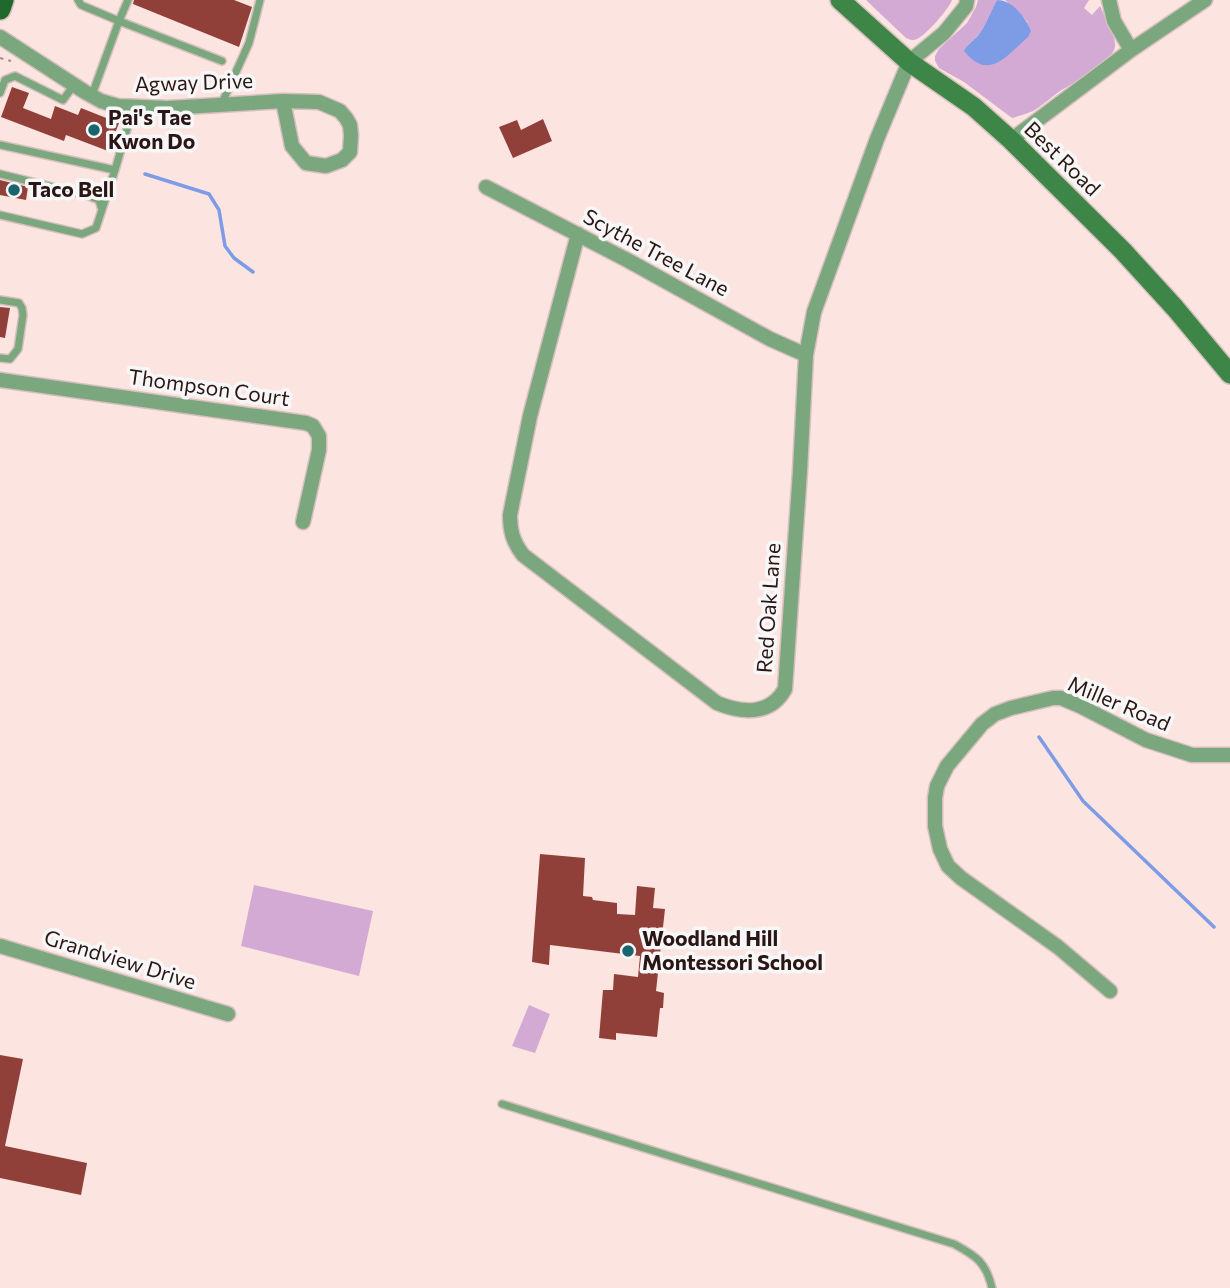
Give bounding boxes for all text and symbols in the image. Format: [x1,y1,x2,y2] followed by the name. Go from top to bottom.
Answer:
[134,67,254,96] street label: Agway Drive
[108,104,195,153] place label: Pai's Tae Kwon Do
[1020,116,1106,200] street label: Best Road
[86,122,102,138] marker: Pai's Tae Kwon Do
[28,176,114,201] place label: Taco Bell
[6,182,22,198] marker: Taco Bell
[580,203,734,301] street label: Scythe Tree Lane
[127,363,291,410] street label: Thompson Court
[750,542,785,674] street label: Red Oak Lane
[1065,670,1175,735] street label: Miller Road
[42,924,199,994] street label: Grandview Drive
[642,925,823,974] place label: Woodland Hill Montessori School
[620,943,636,959] marker: Woodland Hill Montessori School

